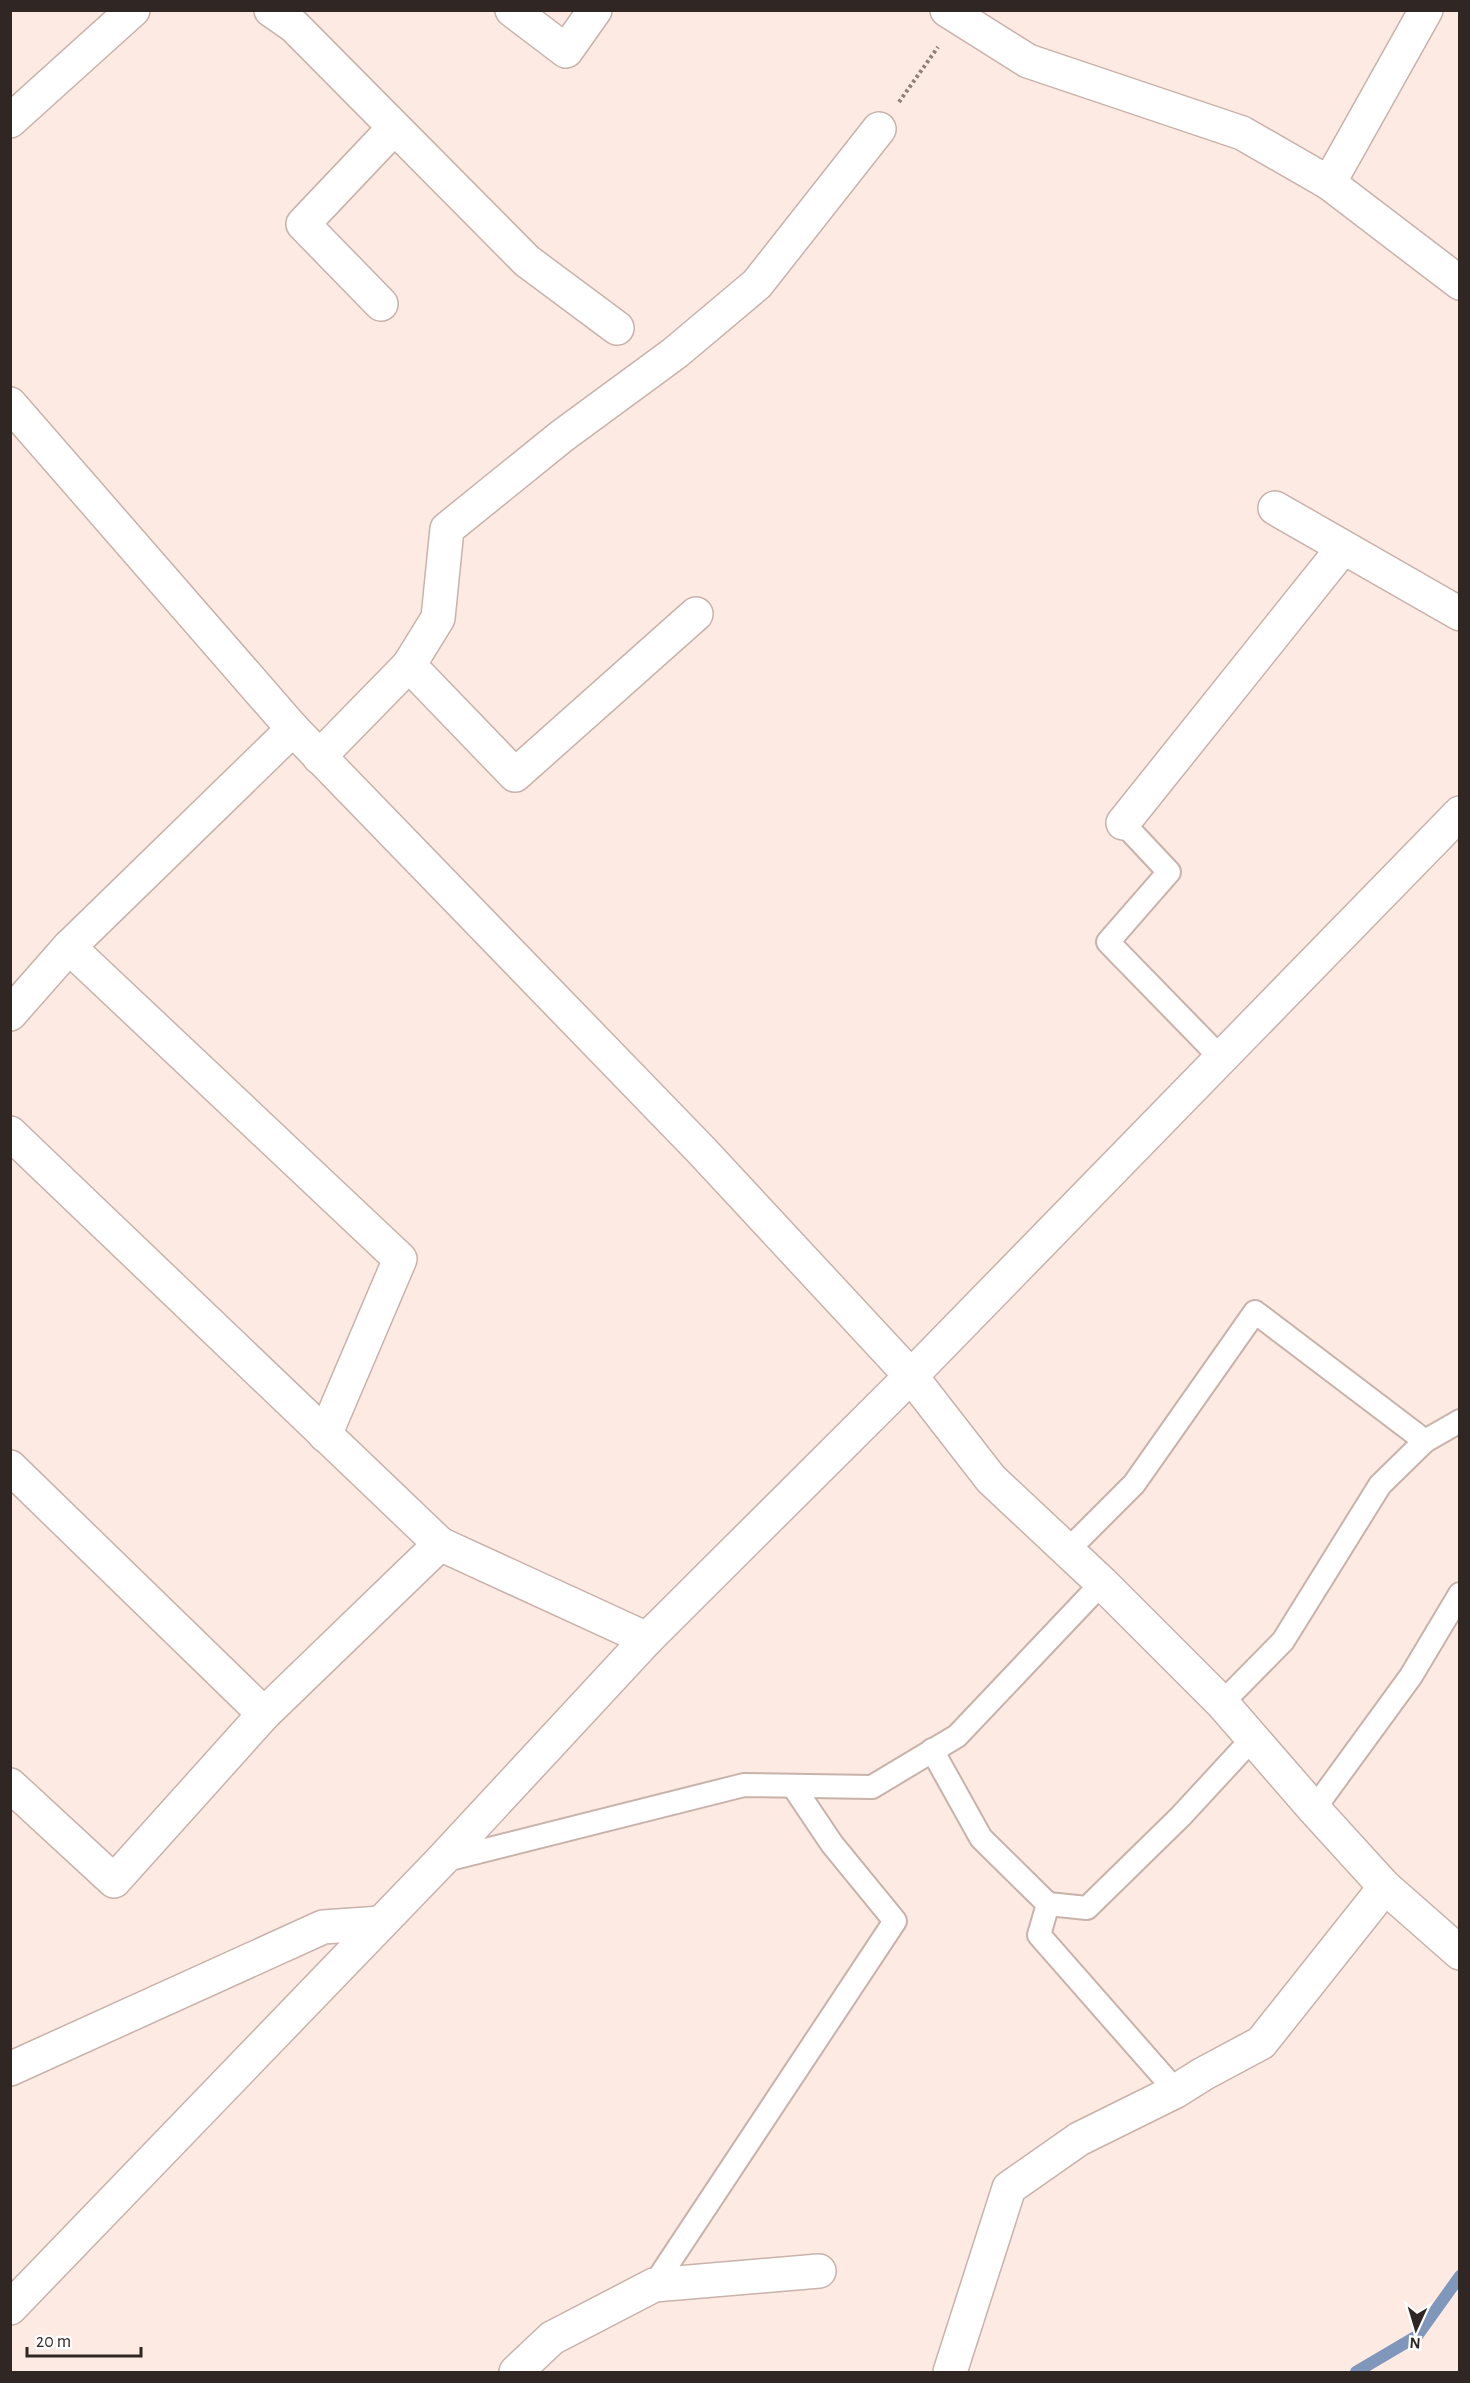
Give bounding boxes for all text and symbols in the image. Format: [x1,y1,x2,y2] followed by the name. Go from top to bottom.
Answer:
[1386,2299,1446,2359] north arrow
[27,2320,141,2358] scale bar
[36,2333,71,2351] text: 20 m
[1409,2335,1421,2351] text: N

